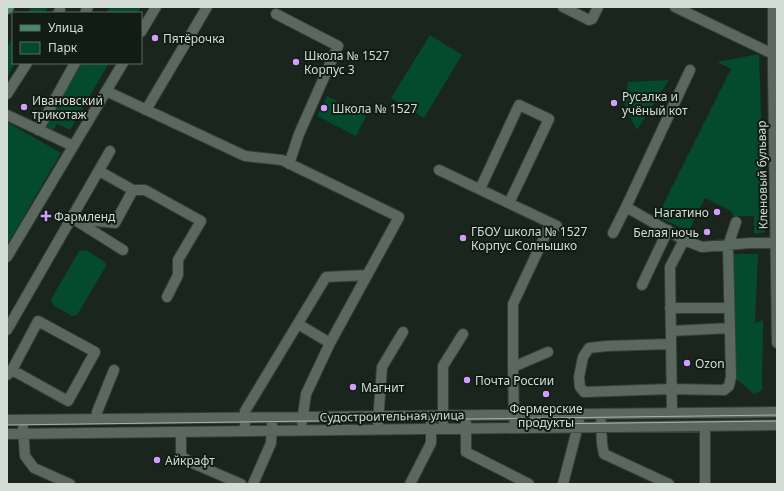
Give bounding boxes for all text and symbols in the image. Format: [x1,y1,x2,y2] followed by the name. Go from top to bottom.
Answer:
[12,12,142,64] legend
[48,19,83,36] text: Улица
[163,30,225,47] place label: Пятёрочка
[150,33,160,43] marker: Пятёрочка
[48,39,78,56] text: Парк
[304,47,389,78] place label: Школа № 1527 Корпус 3
[291,57,301,67] marker: Школа № 1527 Корпус 3
[622,88,688,119] place label: Русалка и учёный кот
[32,92,103,123] place label: Ивановский трикотаж
[609,98,619,108] marker: Русалка и учёный кот
[332,100,417,117] place label: Школа № 1527
[19,102,29,112] marker: Ивановский трикотаж
[319,103,329,113] marker: Школа № 1527
[753,120,771,230] street label: Кленовый бульвар
[654,204,709,221] place label: Нагатино
[712,207,722,217] marker: Нагатино
[54,208,116,225] place label: Фармленд
[41,211,51,221] marker: Фармленд
[471,223,587,254] place label: ГБОУ школа № 1527 Корпус Солнышко
[633,224,699,241] place label: Белая ночь
[702,227,712,237] marker: Белая ночь
[458,233,468,243] marker: ГБОУ школа № 1527 Корпус Солнышко
[695,355,725,372] place label: Ozon
[682,358,692,368] marker: Ozon
[475,372,554,389] place label: Почта России
[462,375,472,385] marker: Почта России
[361,379,405,396] place label: Магнит
[348,382,358,392] marker: Магнит
[541,389,551,399] marker: Фермерские продукты
[509,400,583,431] place label: Фермерские продукты
[319,406,465,426] street label: Судостроительная улица
[165,452,215,469] place label: Айкрафт
[152,455,162,465] marker: Айкрафт

